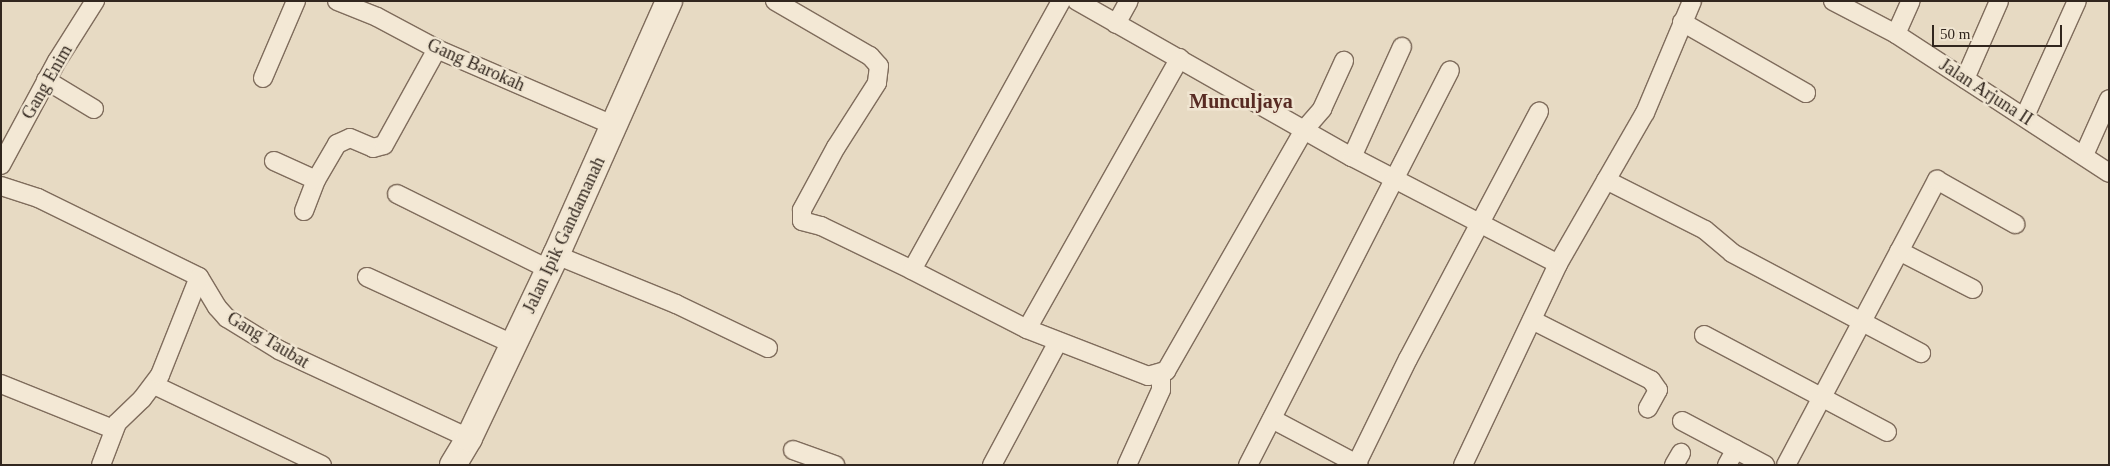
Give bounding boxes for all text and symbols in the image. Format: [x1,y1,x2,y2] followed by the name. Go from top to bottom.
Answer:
[1935,15,2065,47] scale bar
[1940,26,1970,42] text: 50 m
[424,34,528,96] street label: Gang Barokah
[17,41,77,123] street label: Gang Enim
[1935,54,2037,130] street label: Jalan Arjuna II
[1189,89,1293,113] district label: Munculjaya
[518,153,610,317] street label: Jalan Ipik Gandamanah
[223,307,313,373] street label: Gang Taubat

